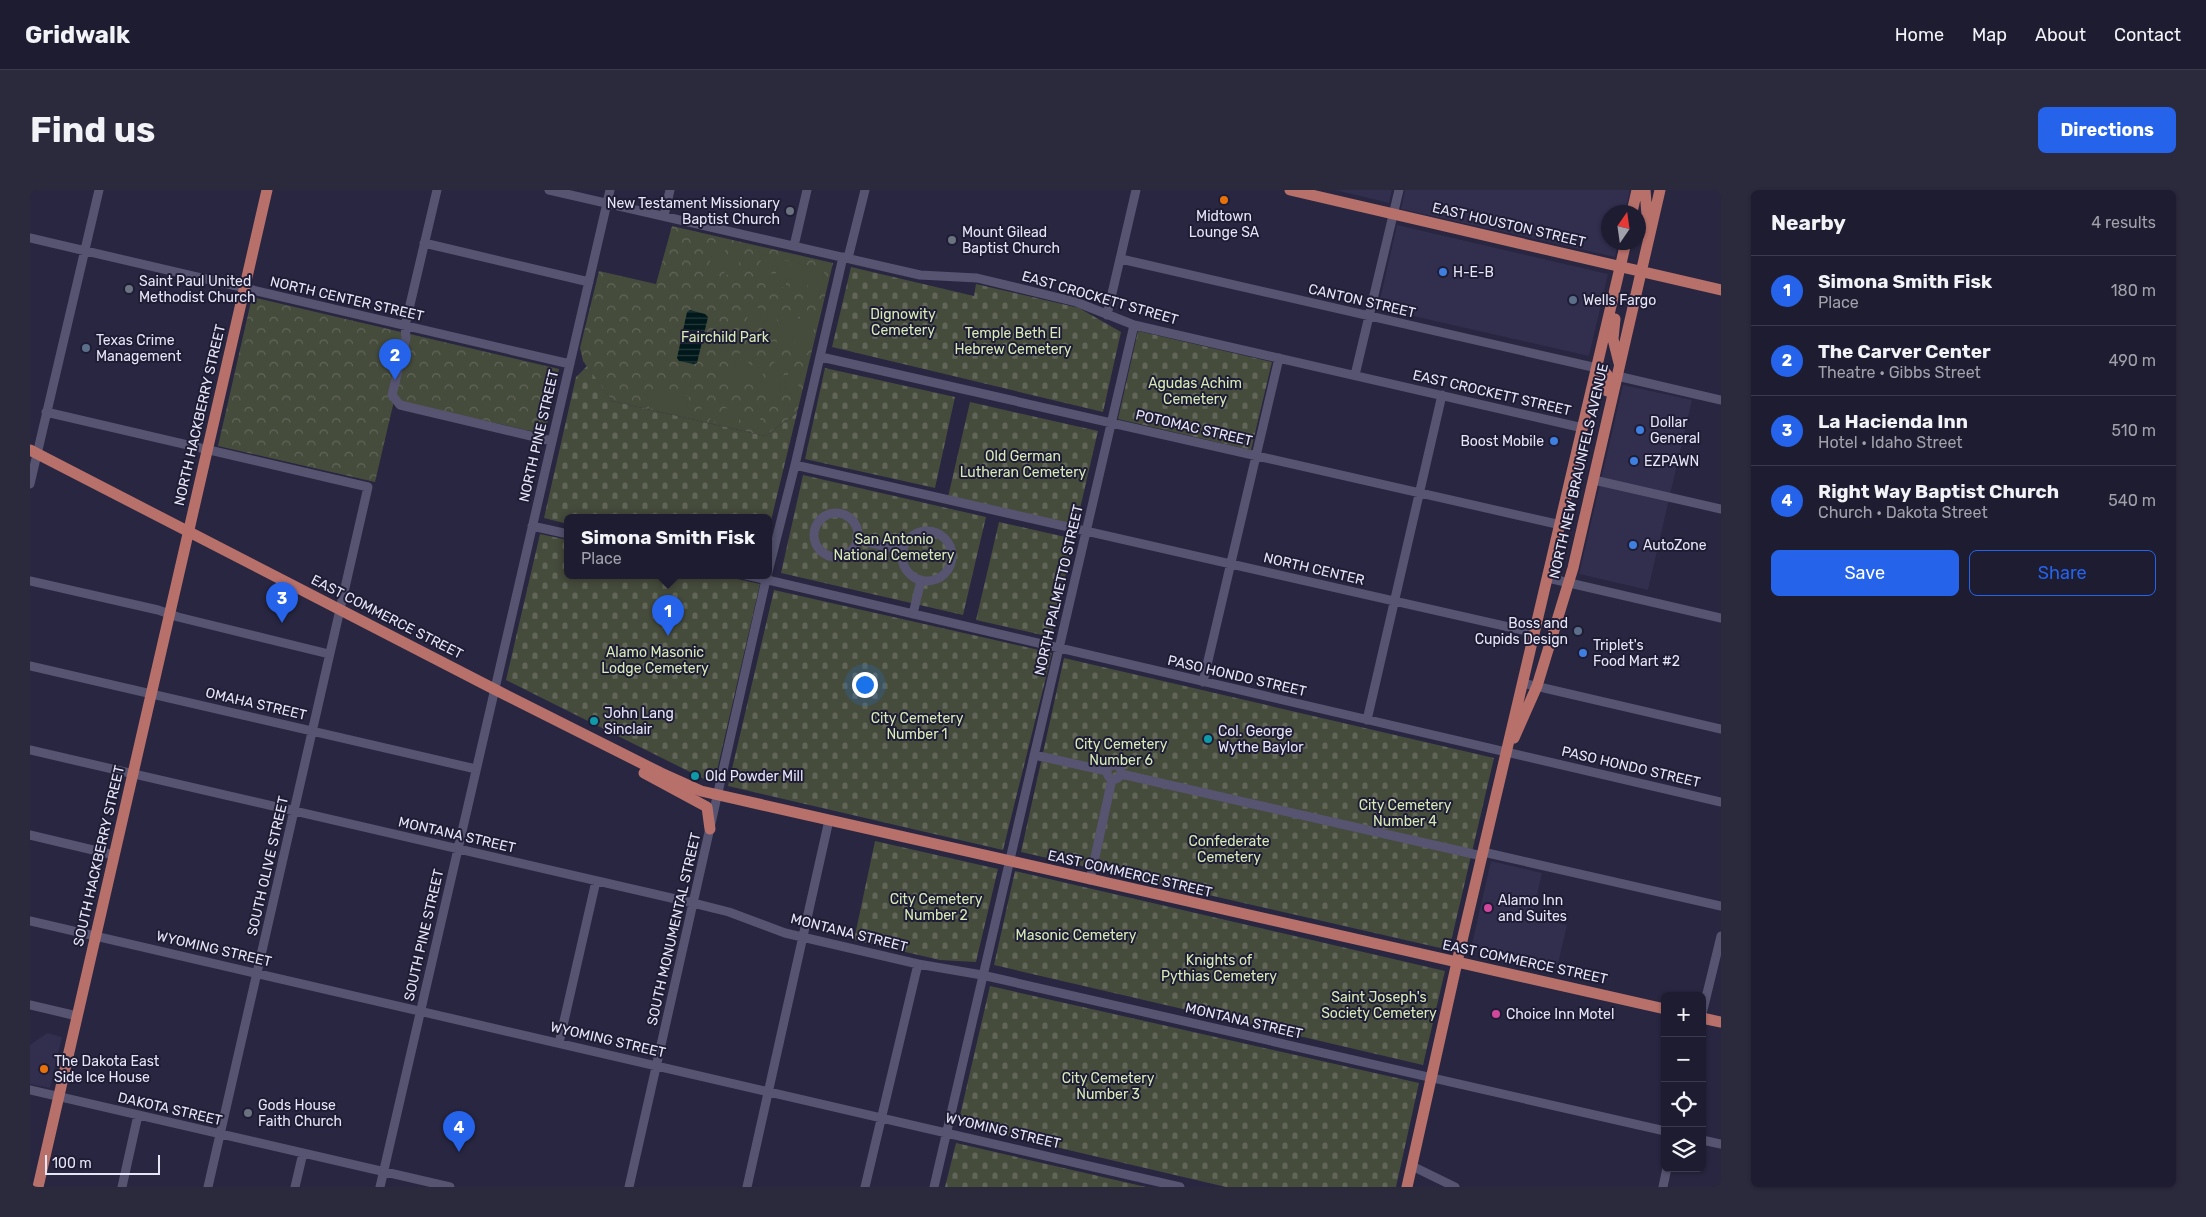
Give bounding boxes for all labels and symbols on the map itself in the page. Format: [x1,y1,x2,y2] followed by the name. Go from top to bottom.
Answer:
[1218,194,1230,206] marker: Midtown Lounge SA
[607,195,780,228] place label: New Testament Missionary Baptist Church
[1431,199,1587,251] street label: EAST HOUSTON STREET
[784,205,796,217] marker: New Testament Missionary Baptist Church
[1601,205,1646,250] north arrow
[1189,208,1260,241] place label: Midtown Lounge SA
[962,224,1060,257] place label: Mount Gilead Baptist Church
[946,234,958,246] marker: Mount Gilead Baptist Church
[1453,264,1494,281] place label: H-E-B
[1437,266,1449,278] marker: H-E-B
[1020,268,1180,328] street label: EAST CROCKETT STREET
[139,273,255,306] place label: Saint Paul United Methodist Church
[268,273,426,325] street label: NORTH CENTER STREET
[1307,280,1417,322] street label: CANTON STREET
[123,283,135,295] marker: Saint Paul United Methodist Church
[1583,292,1656,309] place label: Wells Fargo
[1567,294,1579,306] marker: Wells Fargo
[870,306,936,339] park label: Dignowity Cemetery
[171,323,229,507] street label: NORTH HACKBERRY STREET
[954,325,1072,358] park label: Temple Beth El Hebrew Cemetery
[681,329,770,346] park label: Fairchild Park
[96,332,182,365] place label: Texas Crime Management
[379,339,411,380] pin: 2
[80,342,92,354] marker: Texas Crime Management
[1546,362,1612,580] street label: NORTH NEW BRAUNFELS AVENUE
[1411,367,1573,419] street label: EAST CROCKETT STREET
[516,368,562,504] street label: NORTH PINE STREET
[1148,375,1242,408] park label: Agudas Achim Cemetery
[1134,406,1254,450] street label: POTOMAC STREET
[1650,414,1700,447] place label: Dollar General
[1634,424,1646,436] marker: Dollar General
[1460,433,1544,450] place label: Boost Mobile
[1548,435,1560,447] marker: Boost Mobile
[960,448,1087,481] park label: Old German Lutheran Cemetery
[1644,453,1699,470] place label: EZPAWN
[1628,455,1640,467] marker: EZPAWN
[1031,503,1087,677] street label: NORTH PALMETTO STREET
[833,531,955,564] park label: San Antonio National Cemetery
[1643,537,1707,554] place label: AutoZone
[1627,539,1639,551] marker: AutoZone
[1262,549,1366,589] street label: NORTH CENTER
[308,571,466,663] street label: EAST COMMERCE STREET
[266,582,298,623] pin: 3
[652,595,684,636] pin: 1
[1475,615,1568,648] place label: Boss and Cupids Design
[1572,625,1584,637] marker: Boss and Cupids Design
[1593,637,1680,670] place label: Triplet's Food Mart #2
[601,644,709,677] park label: Alamo Masonic Lodge Cemetery
[1577,647,1589,659] marker: Triplet's Food Mart #2
[1166,652,1308,700] street label: PASO HONDO STREET
[852,672,878,698] your location
[204,684,308,724] street label: OMAHA STREET
[604,705,674,738] place label: John Lang Sinclair
[871,710,964,743] park label: City Cemetery Number 1
[588,715,600,727] marker: John Lang Sinclair
[1218,723,1304,756] place label: Col. George Wythe Baylor
[1202,733,1214,745] marker: Col. George Wythe Baylor
[1075,736,1168,769] park label: City Cemetery Number 6
[1560,743,1702,791] street label: PASO HONDO STREET
[70,764,128,948] street label: SOUTH HACKBERRY STREET
[705,768,803,785] place label: Old Powder Mill
[689,770,701,782] marker: Old Powder Mill
[244,795,292,937] street label: SOUTH OLIVE STREET
[1359,797,1452,830] park label: City Cemetery Number 4
[397,813,517,857] street label: MONTANA STREET
[644,831,704,1027] street label: SOUTH MONUMENTAL STREET
[1188,833,1270,866] park label: Confederate Cemetery
[1046,847,1214,901] street label: EAST COMMERCE STREET
[401,867,447,1003] street label: SOUTH PINE STREET
[890,891,983,924] park label: City Cemetery Number 2
[1498,892,1567,925] place label: Alamo Inn and Suites
[1482,902,1494,914] marker: Alamo Inn and Suites
[789,910,909,956] street label: MONTANA STREET
[155,927,273,971] street label: WYOMING STREET
[1016,927,1137,944] park label: Masonic Cemetery
[1441,936,1609,988] street label: EAST COMMERCE STREET
[1161,952,1277,985] park label: Knights of Pythias Cemetery
[1321,989,1437,1022] park label: Saint Joseph's Society Cemetery
[1184,999,1304,1043] street label: MONTANA STREET
[1506,1006,1614,1023] place label: Choice Inn Motel
[1490,1008,1502,1020] marker: Choice Inn Motel
[549,1018,667,1062] street label: WYOMING STREET
[54,1053,160,1086] place label: The Dakota East Side Ice House
[38,1063,50,1075] marker: The Dakota East Side Ice House
[1062,1070,1155,1103] park label: City Cemetery Number 3
[116,1089,224,1129] street label: DAKOTA STREET
[258,1097,342,1130] place label: Gods House Faith Church
[242,1107,254,1119] marker: Gods House Faith Church
[944,1109,1062,1153] street label: WYOMING STREET
[443,1111,475,1152] pin: 4
[45,1152,160,1175] scale bar

